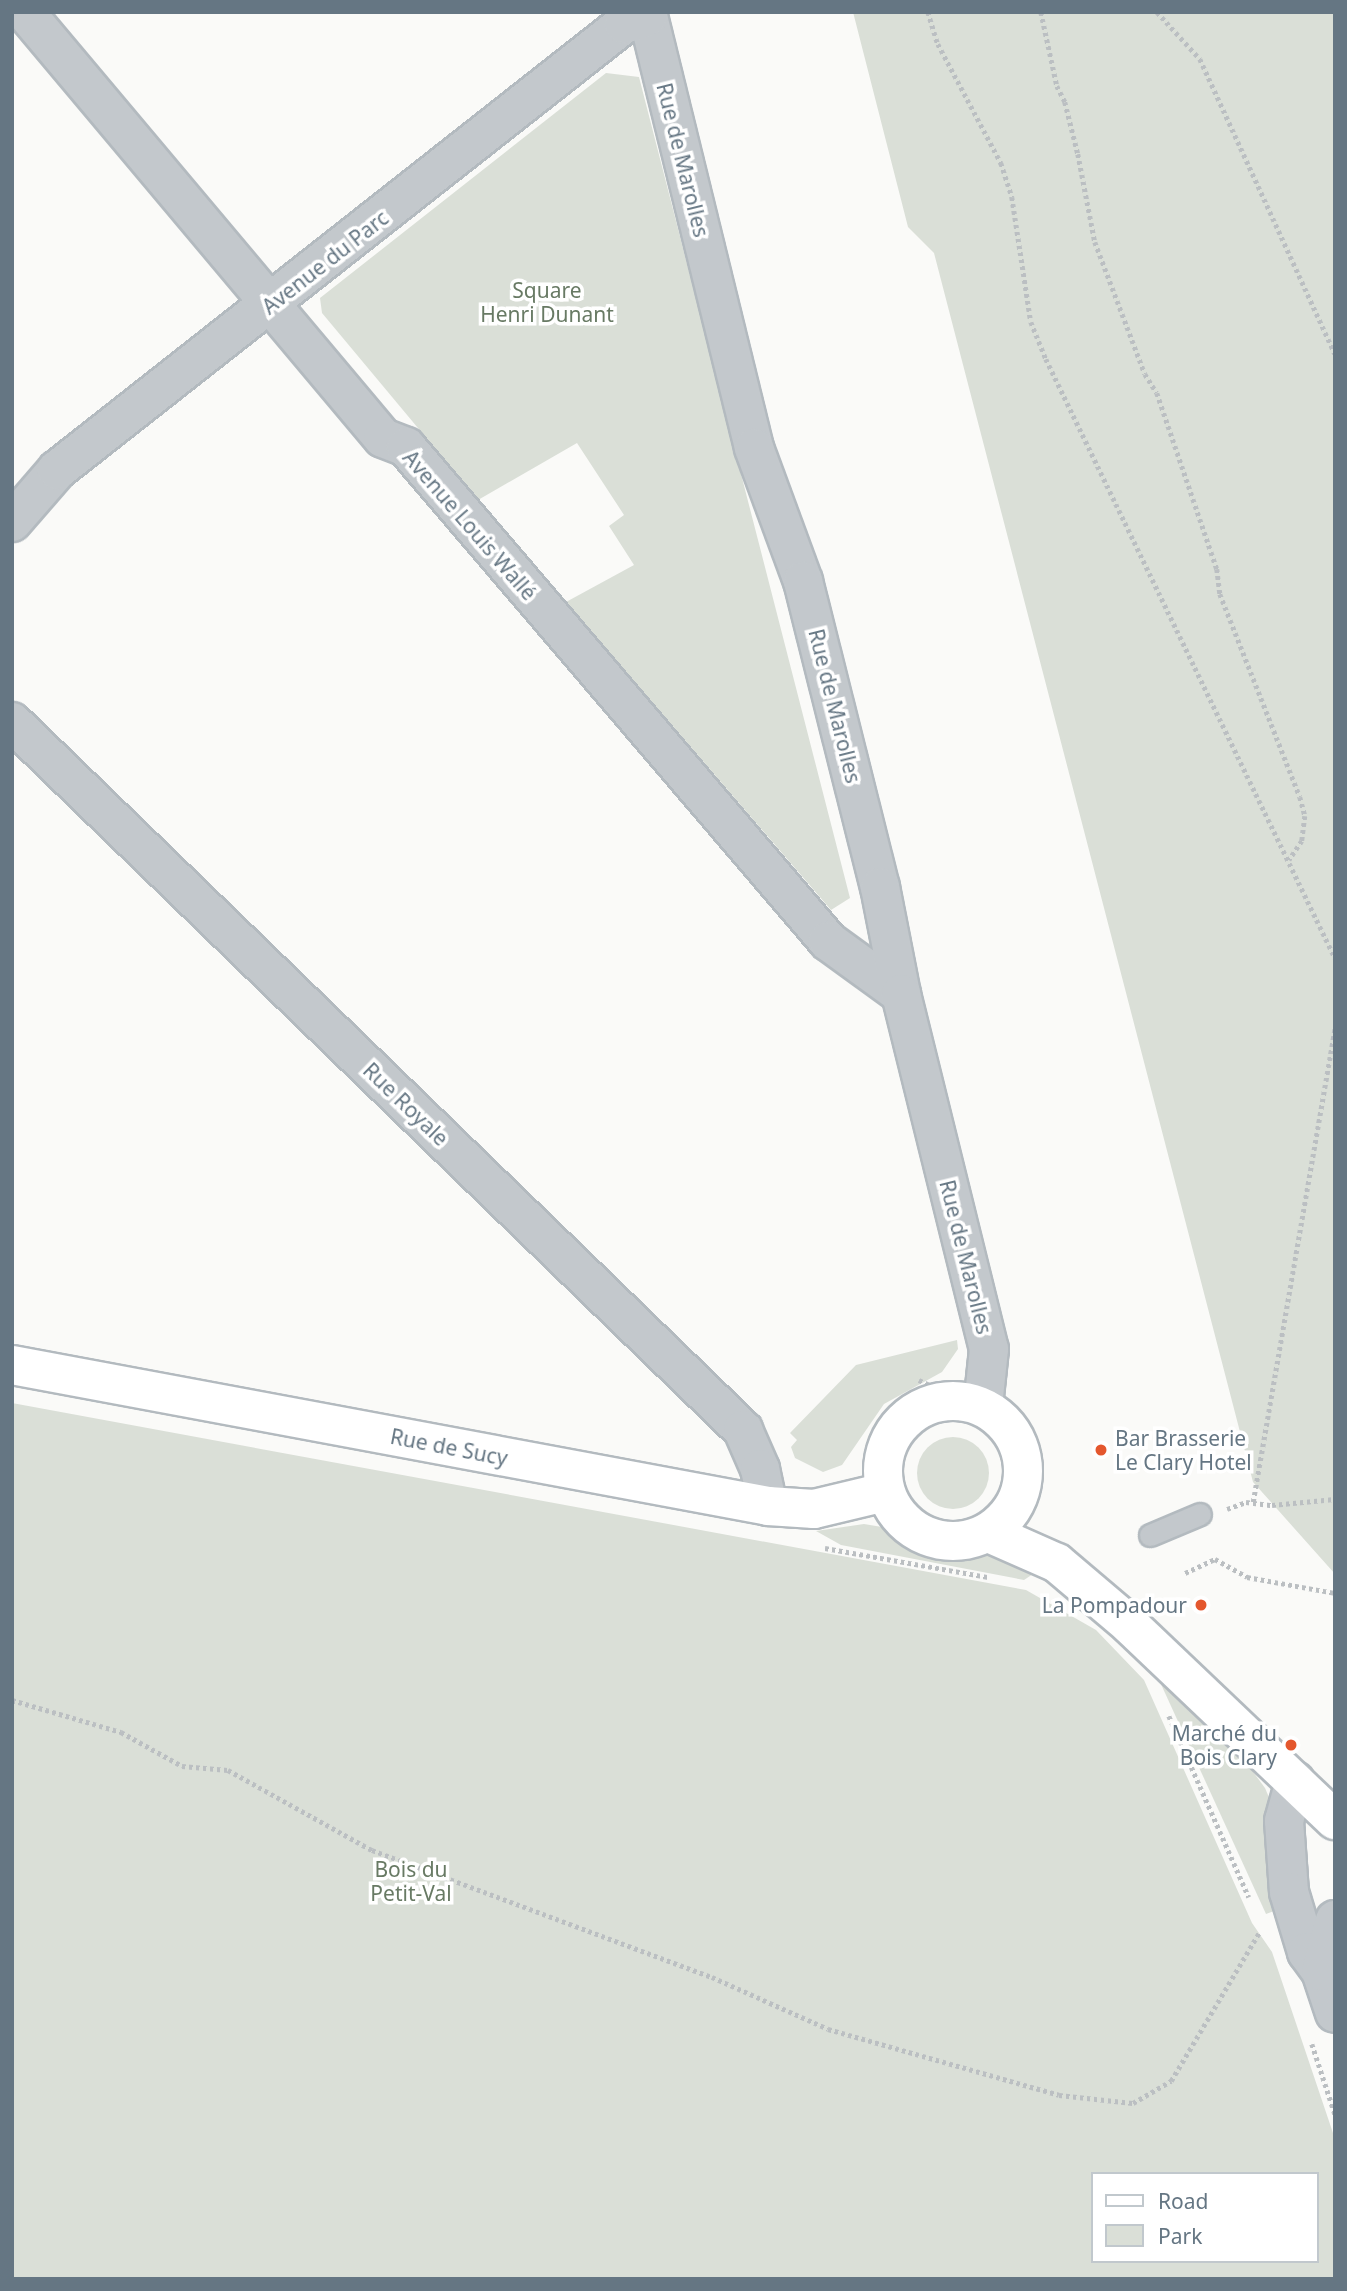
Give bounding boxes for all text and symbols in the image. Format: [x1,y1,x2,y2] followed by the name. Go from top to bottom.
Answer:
[652,80,714,240] street label: Rue de Marolles
[257,205,393,319] street label: Avenue du Parc
[480,277,614,327] park label: Square Henri Dunant
[398,445,542,605] street label: Avenue Louis Wallé
[804,626,866,786] street label: Rue de Marolles
[358,1057,454,1151] street label: Rue Royale
[935,1177,997,1337] street label: Rue de Marolles
[388,1423,510,1471] street label: Rue de Sucy
[1115,1425,1252,1475] place label: Bar Brasserie Le Clary Hotel
[1093,1442,1109,1458] marker: Bar Brasserie Le Clary Hotel
[1042,1592,1187,1618] place label: La Pompadour
[1193,1597,1209,1613] marker: La Pompadour
[1172,1720,1277,1770] place label: Marché du Bois Clary
[1283,1737,1299,1753] marker: Marché du Bois Clary
[370,1856,452,1906] park label: Bois du Petit-Val
[1092,2172,1319,2263] legend
[1158,2187,1208,2215] text: Road
[1158,2222,1202,2250] text: Park

